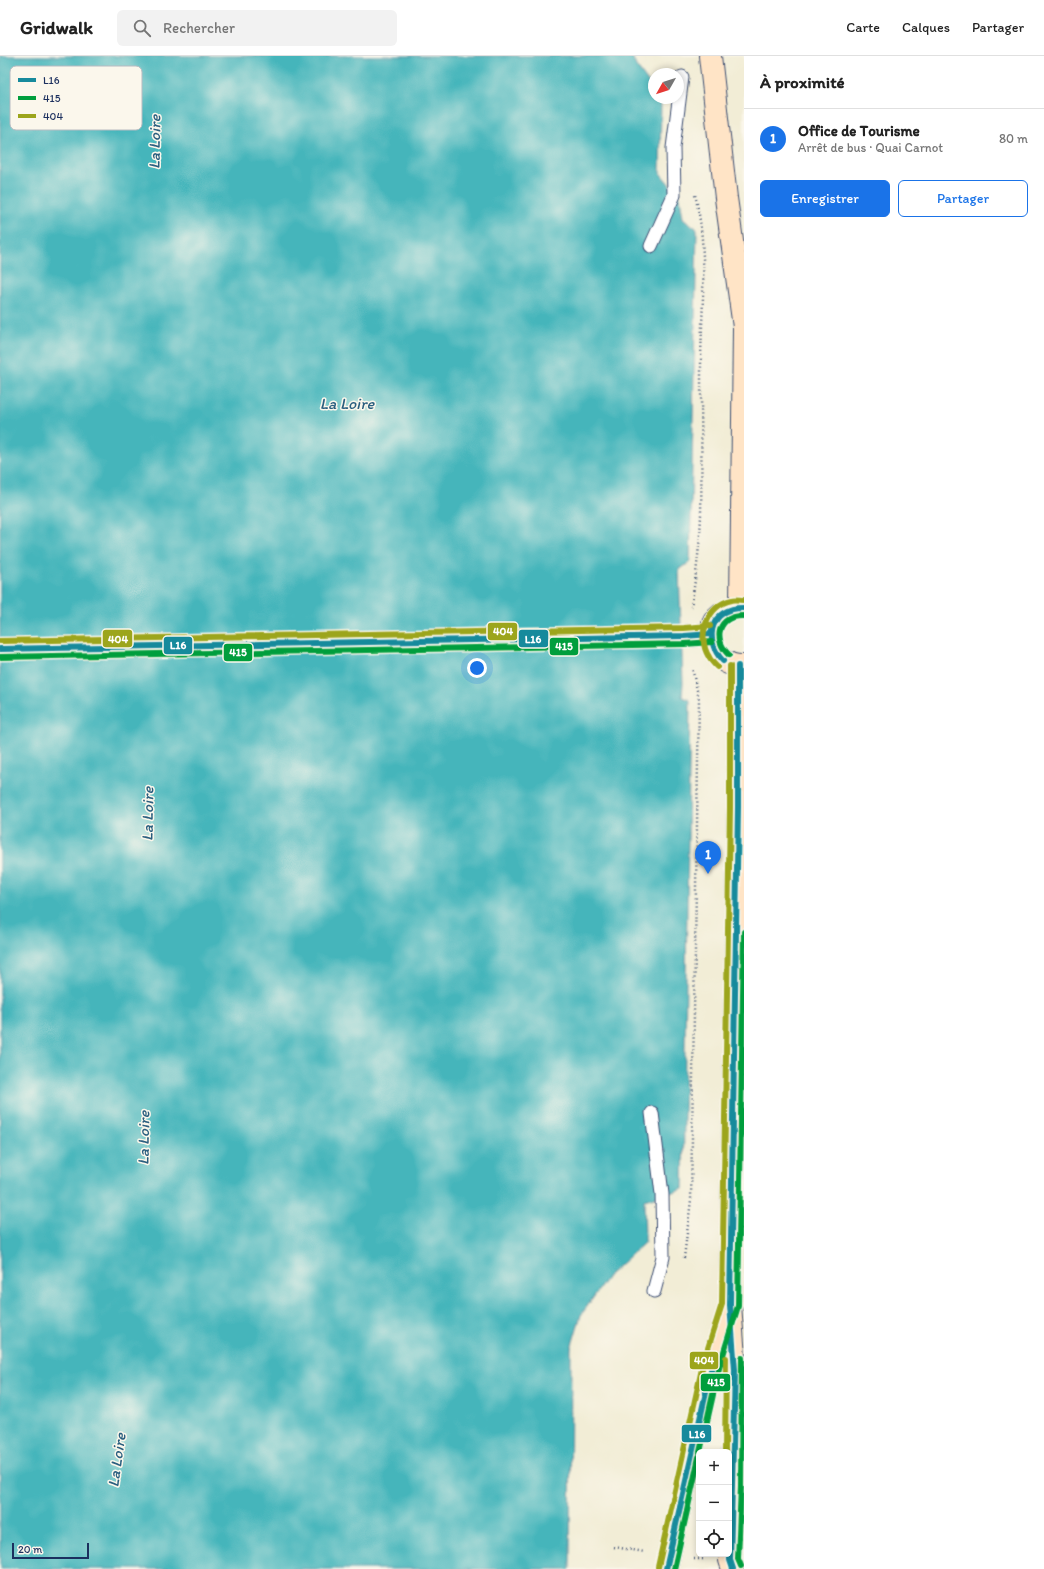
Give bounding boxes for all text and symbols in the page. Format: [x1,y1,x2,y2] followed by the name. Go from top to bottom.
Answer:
[117,10,397,46] search box
[20,16,93,39] text: Gridwalk
[131,17,153,39] icon: search
[163,19,235,37] text: Rechercher
[846,19,880,36] text: Carte
[902,19,950,36] text: Calques
[972,19,1024,36] text: Partager
[10,66,142,130] legend
[648,68,684,104] north arrow
[760,72,845,92] text: À proximité
[43,74,60,87] text: L16
[43,92,61,105] text: 415
[43,110,63,123] text: 404
[145,113,164,169] water label: La Loire
[798,122,920,140] text: Office de Tourisme
[770,131,776,146] text: 1
[999,131,1028,146] text: 80 m
[798,140,943,155] text: Arrêt de bus · Quai Carnot
[760,180,890,217] button: Enregistrer
[898,180,1028,217] button: Partager
[320,394,375,413] water label: La Loire
[487,622,518,641] line badge: 404
[493,625,513,638] text: 404
[102,629,133,648] line badge: 404
[518,629,549,648] line badge: L16
[108,633,128,646] text: 404
[525,633,541,646] text: L16
[163,636,193,655] line badge: L16
[549,637,579,656] line badge: 415
[170,639,186,652] text: L16
[555,640,573,653] text: 415
[223,643,253,662] line badge: 415
[229,646,247,659] text: 415
[467,658,487,678] your location
[138,785,157,841] water label: La Loire
[695,841,721,874] pin: 1
[134,1109,153,1165] water label: La Loire
[689,1351,719,1370] line badge: 404
[694,1354,714,1367] text: 404
[700,1373,731,1392] line badge: 415
[707,1376,725,1389] text: 415
[681,1424,712,1443] line badge: L16
[689,1428,705,1441] text: L16
[103,1431,130,1488] water label: La Loire
[696,1449,732,1557] map controls
[696,1449,732,1485] button: +
[696,1485,732,1521] button: −
[696,1521,732,1557] button: locate
[12,1541,89,1560] scale bar
[18,1543,42,1556] text: 20 m

